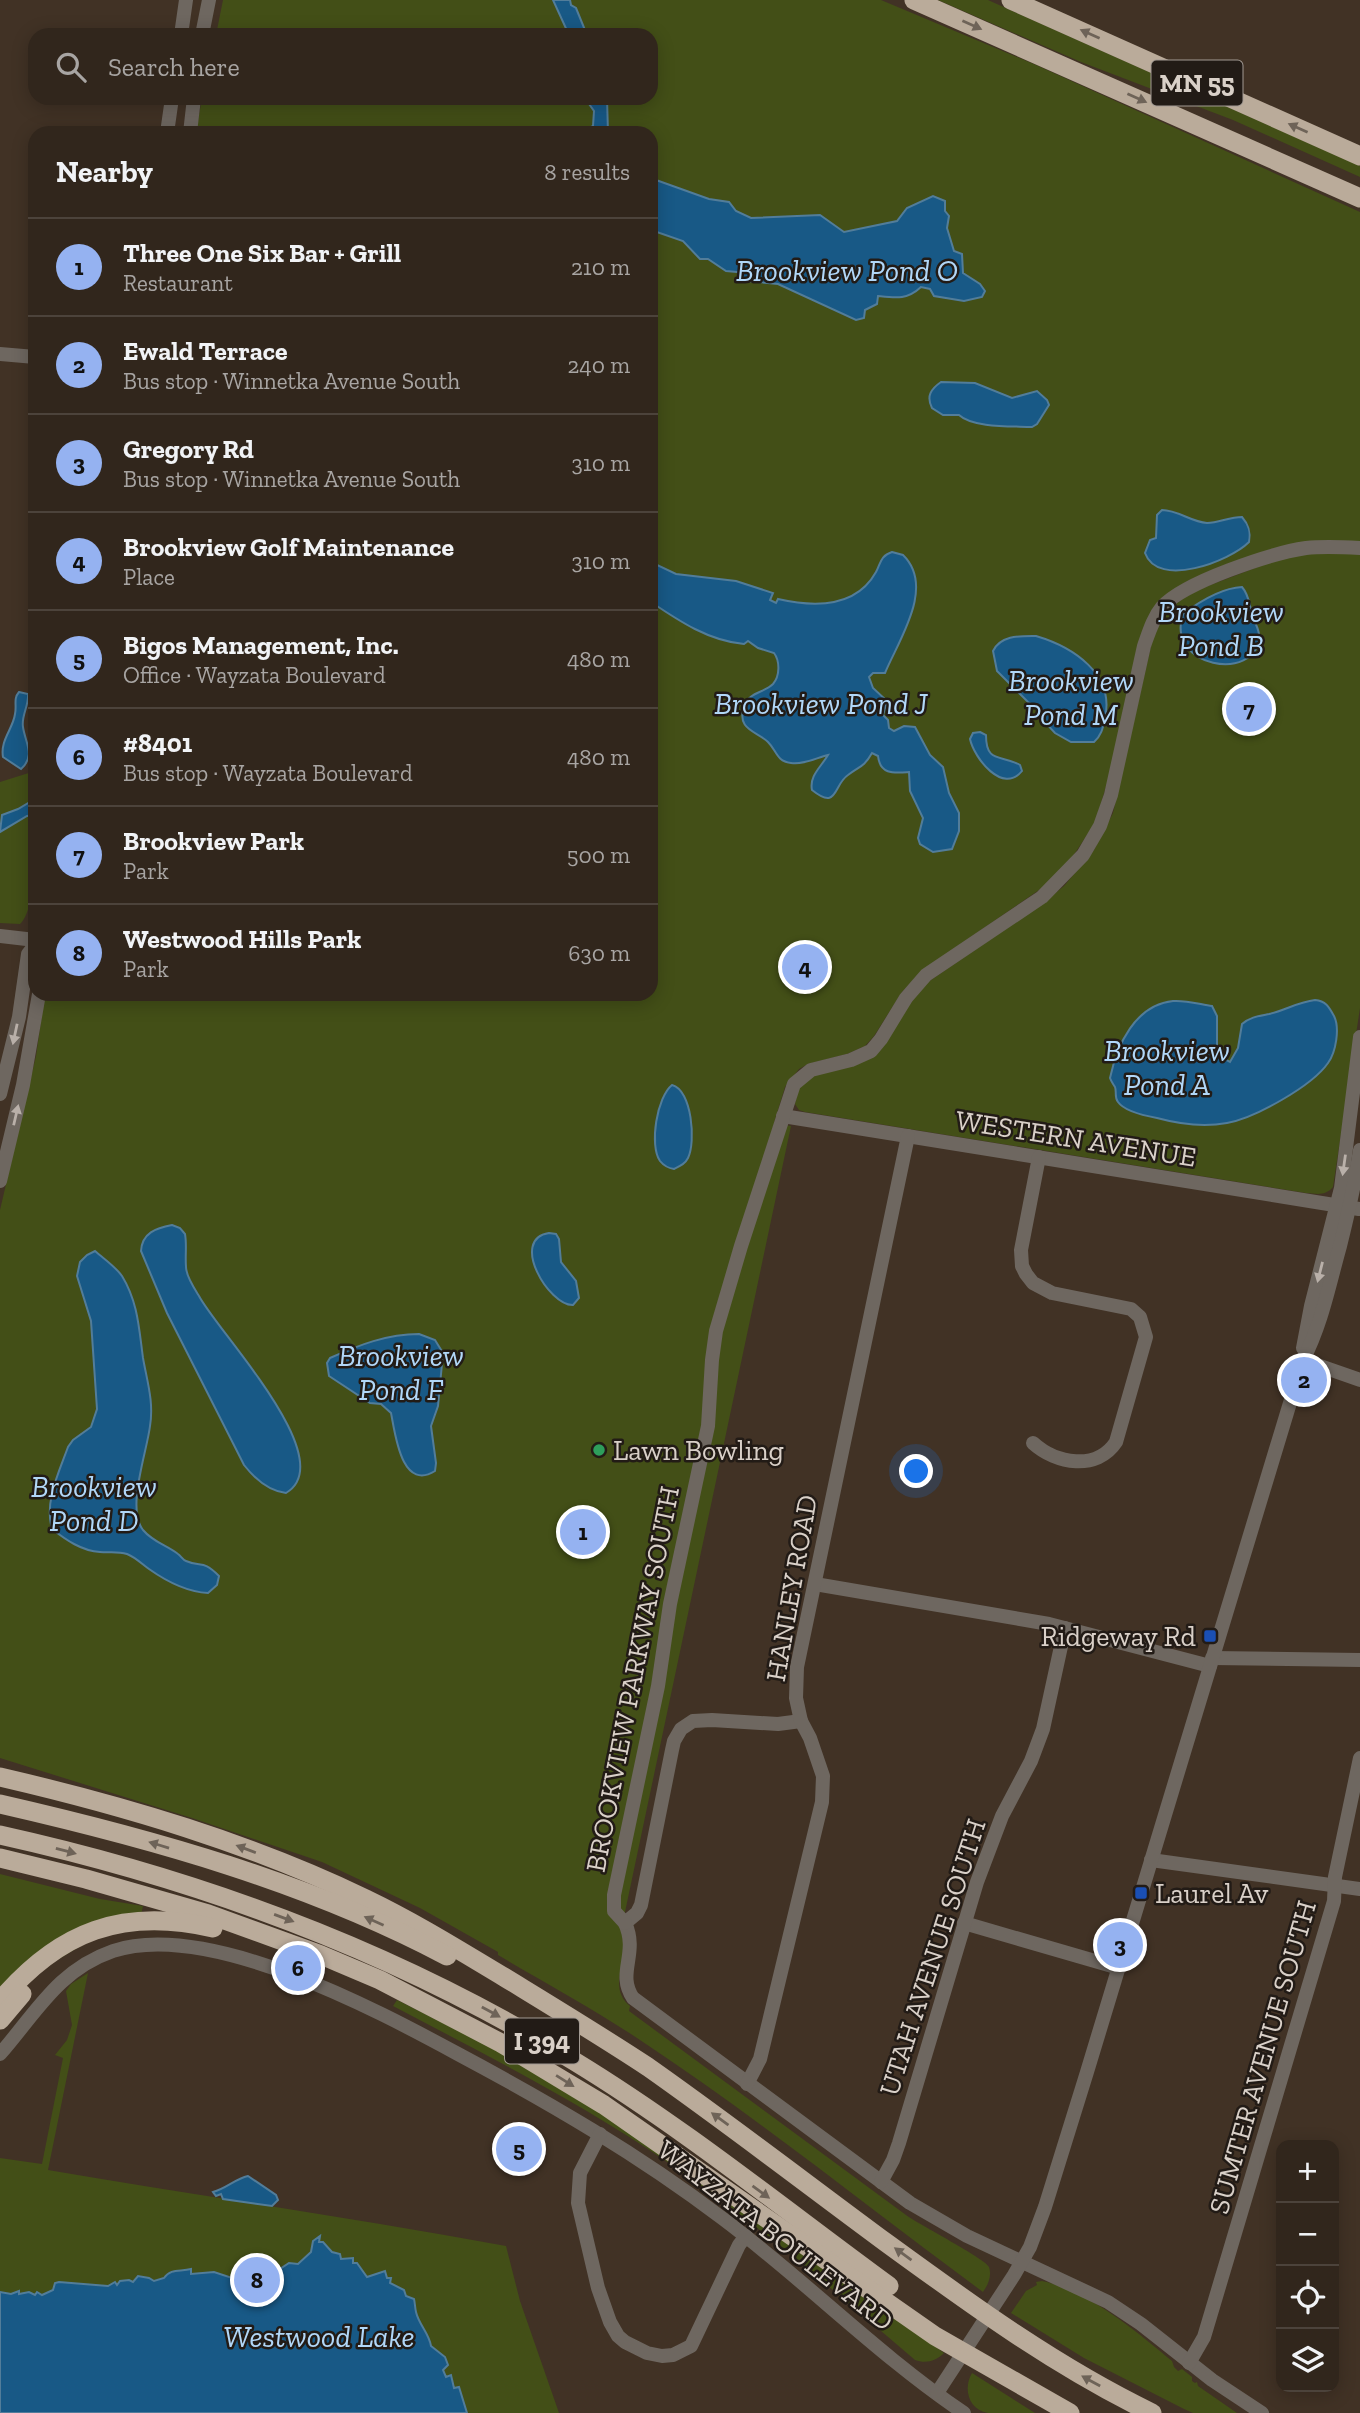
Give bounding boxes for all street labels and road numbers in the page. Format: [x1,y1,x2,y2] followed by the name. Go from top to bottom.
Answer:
[1152,60,1242,106] road number: MN 55
[953,1103,1198,1174] street label: WESTERN AVENUE
[579,1483,686,1875] street label: BROOKVIEW PARKWAY SOUTH
[759,1492,824,1684] street label: HANLEY ROAD
[872,1815,993,2100] street label: UTAH AVENUE SOUTH
[1202,1897,1323,2218] street label: SUMTER AVENUE SOUTH
[505,2018,579,2064] road number: I 394
[651,2133,900,2338] street label: WAYZATA BOULEVARD

